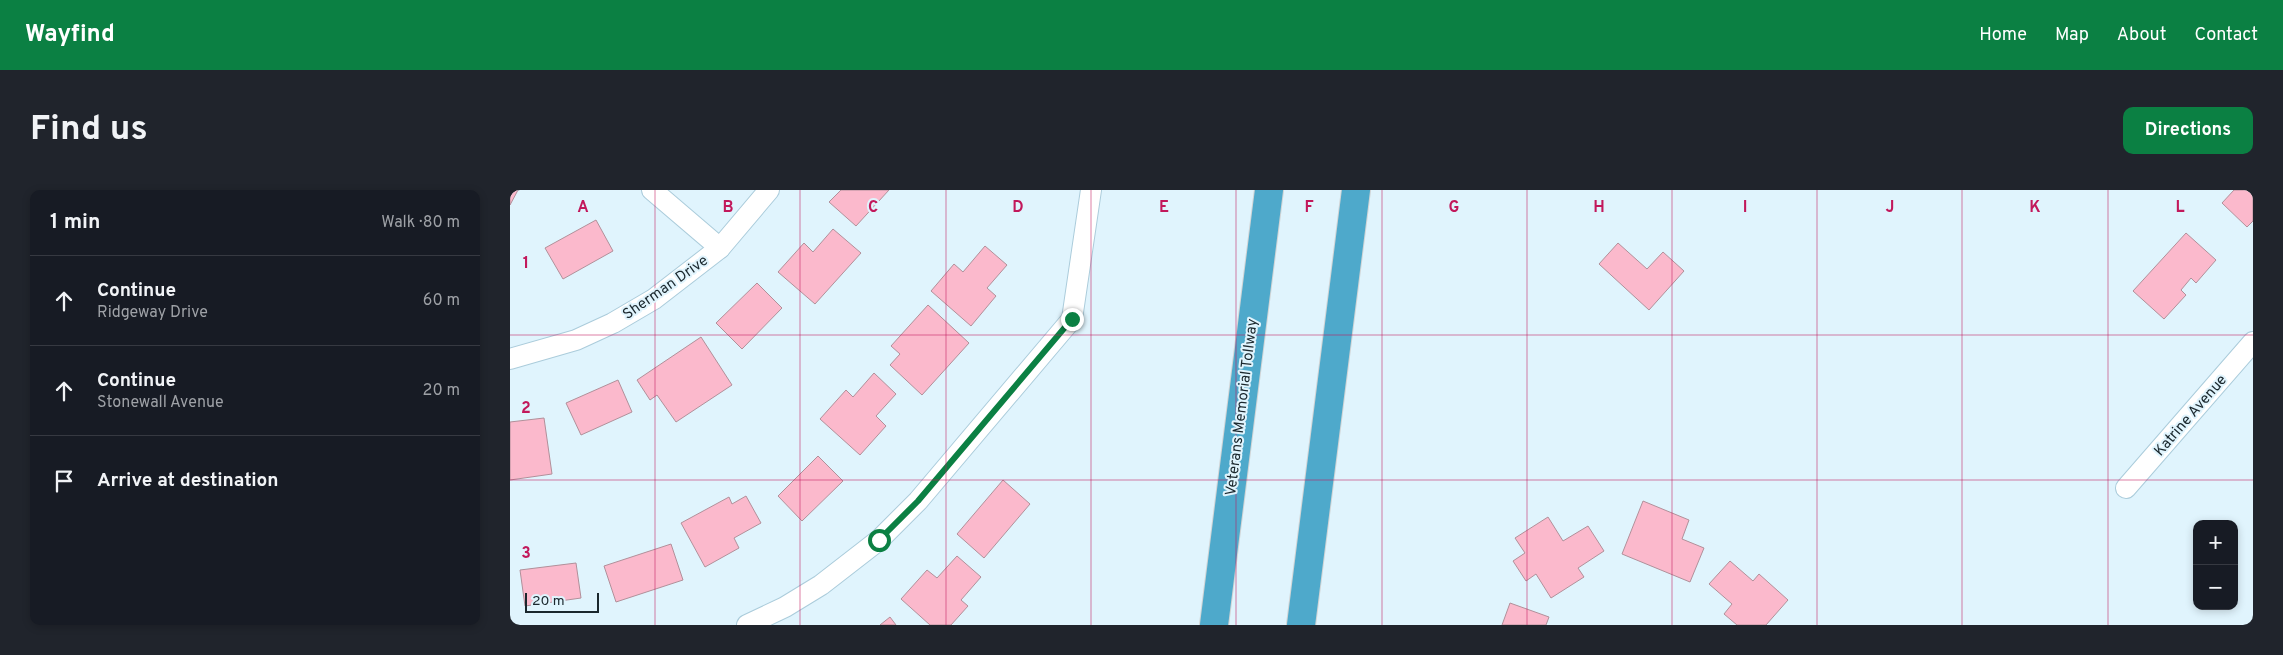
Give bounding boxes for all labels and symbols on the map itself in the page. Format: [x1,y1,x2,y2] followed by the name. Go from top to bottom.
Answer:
[577,198,589,218] text: A
[722,198,734,218] text: B
[868,198,878,218] text: C
[1012,198,1024,218] text: D
[1159,198,1169,218] text: E
[1304,198,1314,218] text: F
[1449,198,1459,218] text: G
[1593,198,1605,218] text: H
[1743,198,1747,218] text: I
[1886,198,1894,218] text: J
[2029,198,2041,218] text: K
[2175,198,2185,218] text: L
[619,252,712,325] street label: Sherman Drive
[523,254,529,274] text: 1
[1061,308,1084,331] route end
[1222,317,1263,497] street label: Veterans Memorial Tollway
[2151,371,2232,461] street label: Katrine Avenue
[521,399,531,419] text: 2
[868,529,891,552] route start
[521,544,531,564] text: 3
[525,590,599,613] scale bar

